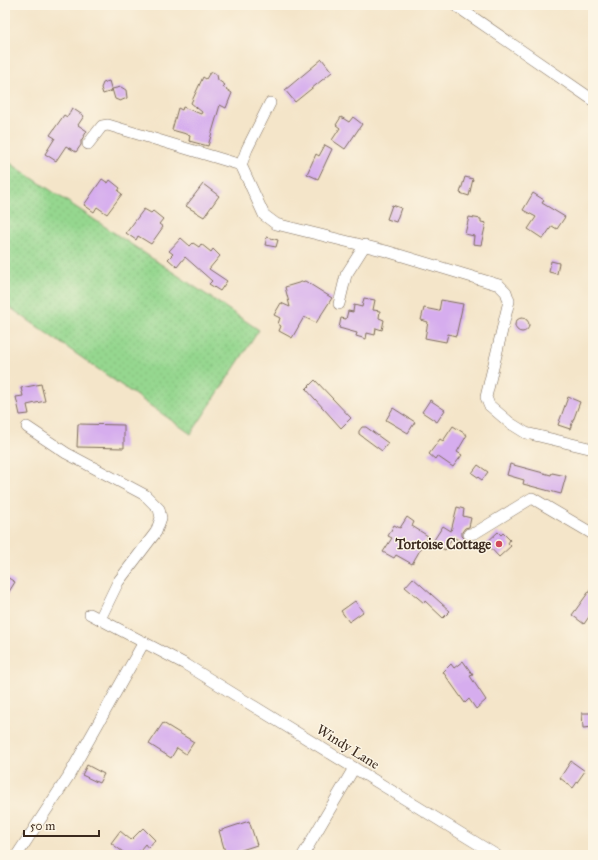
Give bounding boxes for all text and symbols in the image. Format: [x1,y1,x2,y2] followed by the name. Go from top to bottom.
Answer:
[394,536,491,554] place label: Tortoise Cottage
[494,539,504,549] marker: Tortoise Cottage
[313,721,383,773] street label: Windy Lane
[24,812,99,838] scale bar
[30,819,55,833] text: 50 m

